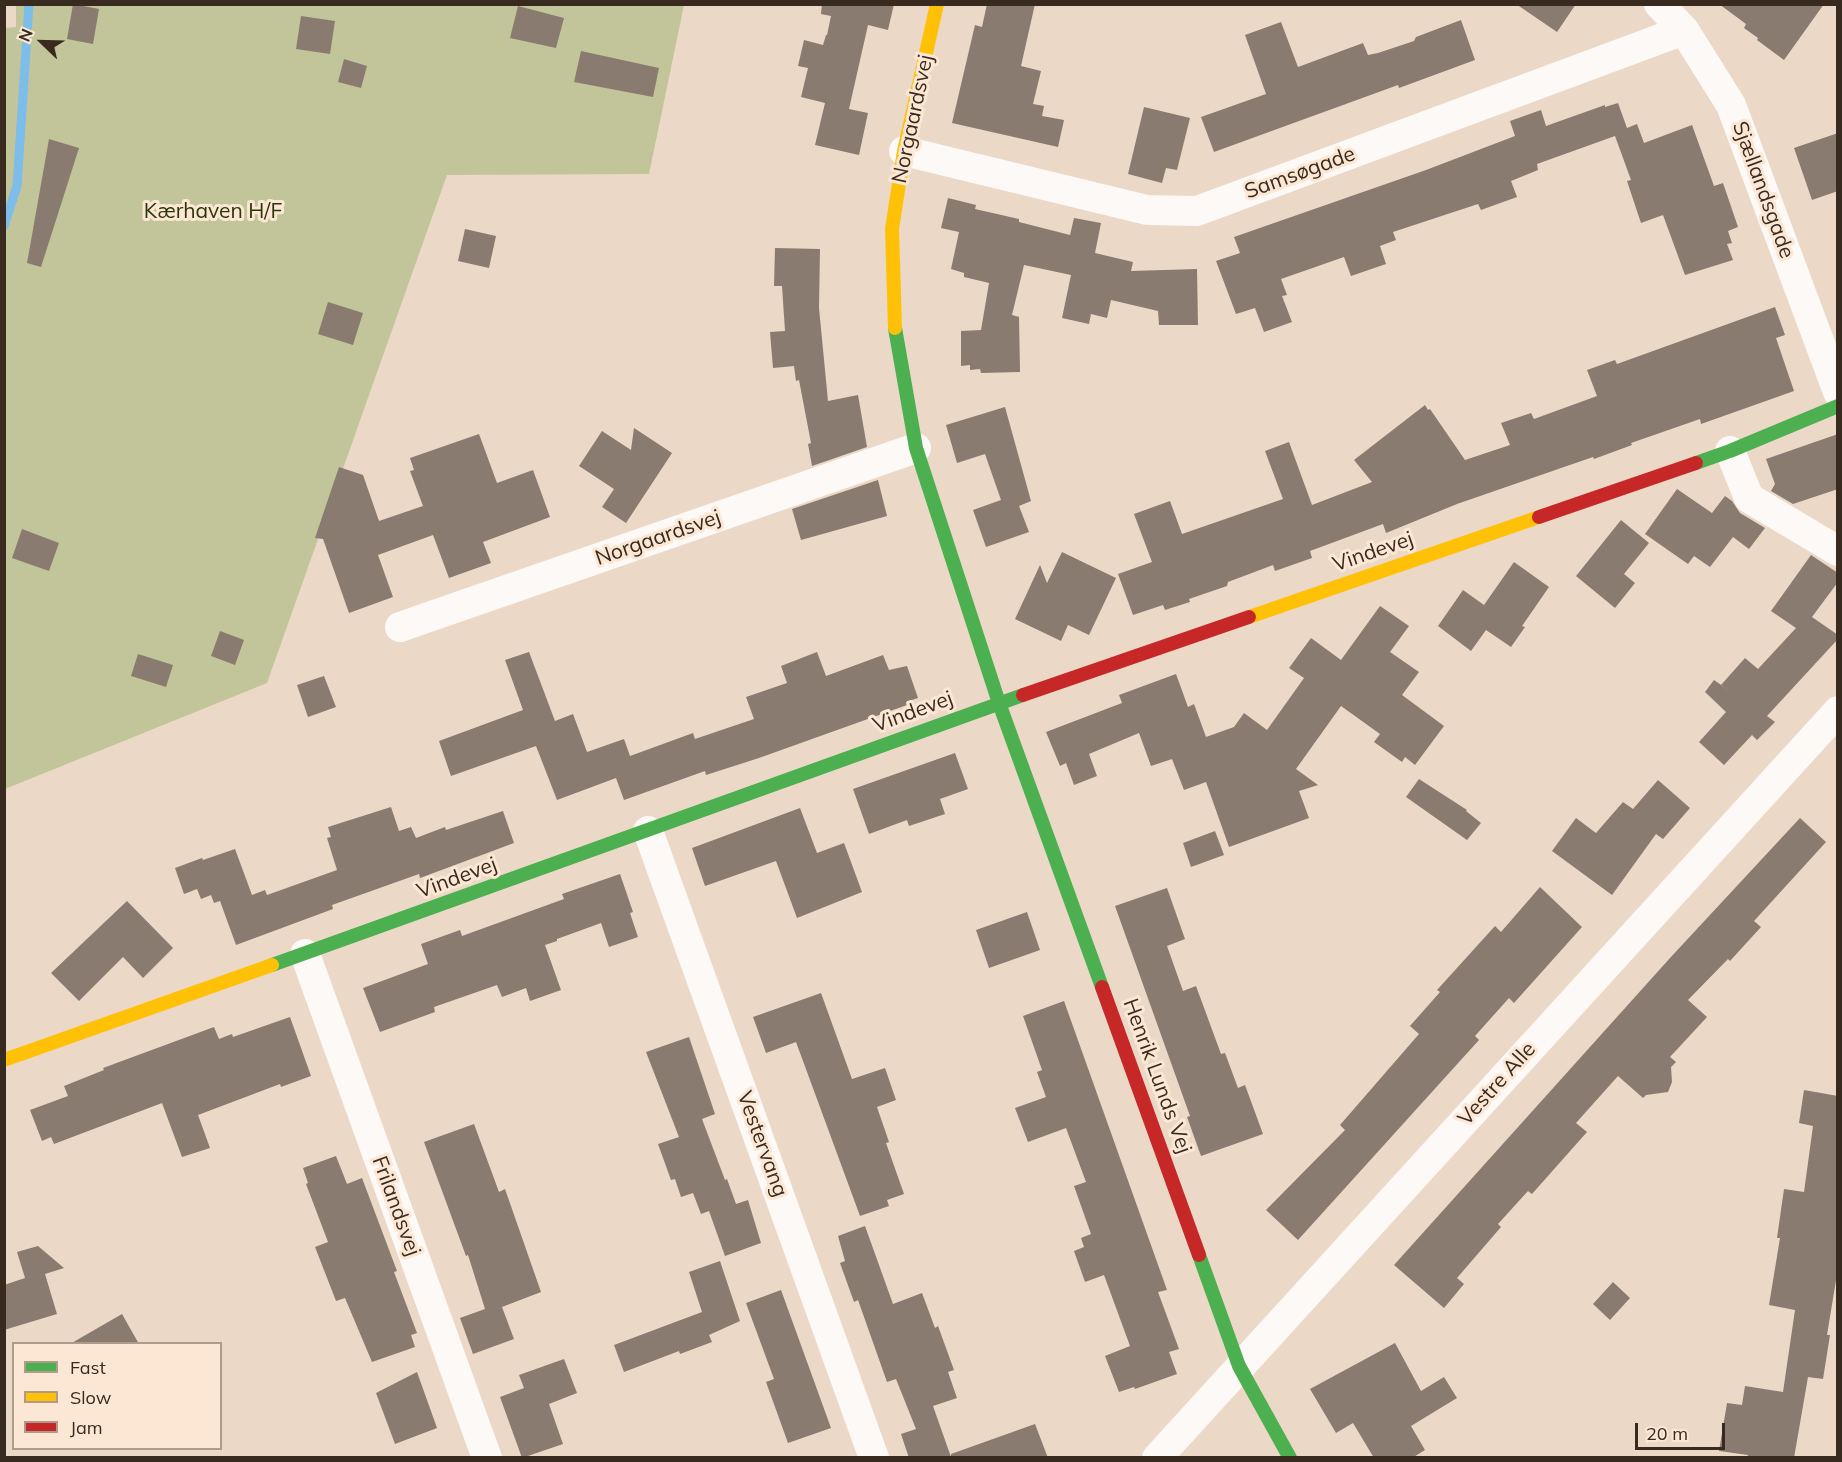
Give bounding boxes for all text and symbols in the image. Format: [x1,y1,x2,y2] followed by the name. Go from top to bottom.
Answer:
[12,12,72,72] north arrow
[14,25,37,44] text: N
[887,52,939,186] street label: Norgaardsvej
[1727,118,1799,262] street label: Sjællandsgade
[1241,141,1359,205] street label: Samsøgade
[144,199,282,225] park label: Kærhaven H/F
[592,505,724,571] street label: Norgaardsvej
[1330,527,1416,577] street label: Vindevej
[870,686,956,738] street label: Vindevej
[414,852,500,904] street label: Vindevej
[1117,995,1197,1157] street label: Henrik Lunds Vej
[1453,1037,1541,1131] street label: Vestre Alle
[731,1088,793,1200] street label: Vestervang
[366,1153,426,1259] street label: Frilandsvej
[12,1342,222,1450] legend
[70,1356,106,1379] text: Fast
[70,1386,111,1409] text: Slow
[1638,1411,1728,1449] scale bar
[70,1416,103,1439] text: Jam
[1646,1422,1688,1445] text: 20 m

